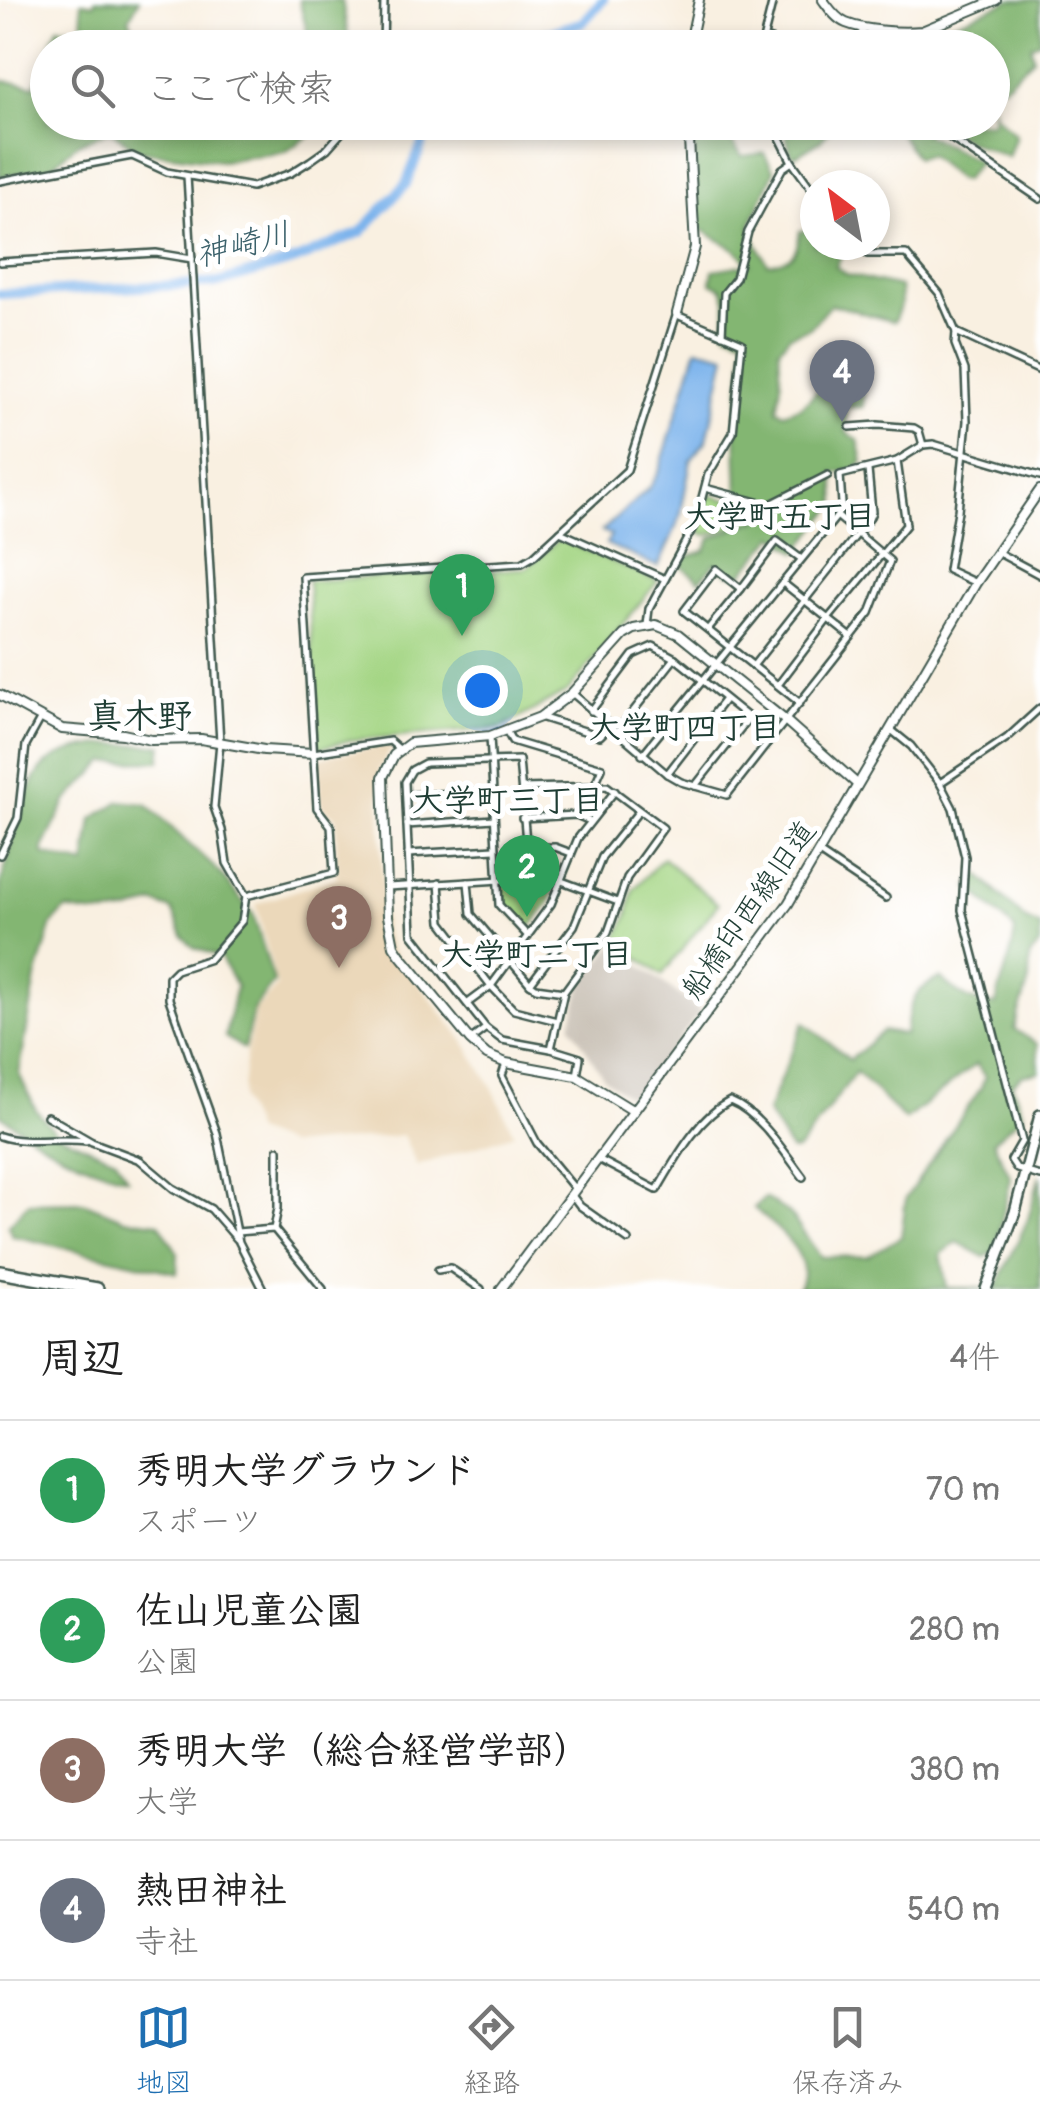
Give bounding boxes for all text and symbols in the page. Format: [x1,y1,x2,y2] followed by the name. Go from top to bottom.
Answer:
[30,30,1010,140] search box
[65,58,120,113] icon: search
[145,65,335,113] text: ここで検索
[800,170,890,260] north arrow
[192,214,294,276] water label: 神崎川
[810,340,874,422] pin: 4
[684,497,876,537] district label: 大学町五丁目
[430,554,494,636] pin: 1
[457,665,508,716] your location
[87,695,193,739] district label: 真木野
[589,708,781,748] district label: 大学町四丁目
[412,781,604,821] district label: 大学町三丁目
[674,813,824,1007] street label: 船橋印西線旧道
[494,834,560,917] pin: 2
[306,886,372,968] pin: 3
[441,935,633,975] district label: 大学町二丁目
[40,1333,124,1385] text: 周辺
[949,1338,1000,1378] text: 4件
[135,1447,477,1495] text: 秀明大学グラウンド
[66,1470,79,1510] text: 1
[926,1470,1000,1510] text: 70 m
[135,1502,262,1542] text: スポーツ
[135,1587,363,1635] text: 佐山児童公園
[64,1610,81,1650] text: 2
[909,1610,1000,1650] text: 280 m
[135,1642,199,1682] text: 公園
[135,1727,591,1775] text: 秀明大学（総合経営学部）
[64,1750,81,1790] text: 3
[909,1750,1000,1790] text: 380 m
[135,1782,199,1822] text: 大学
[135,1867,287,1915] text: 熱田神社
[63,1890,82,1930] text: 4
[907,1890,1000,1930] text: 540 m
[135,1922,199,1962] text: 寺社
[136,2000,192,2101] tab: 地図
[464,2000,520,2101] tab: 経路
[792,2000,904,2101] tab: 保存済み

